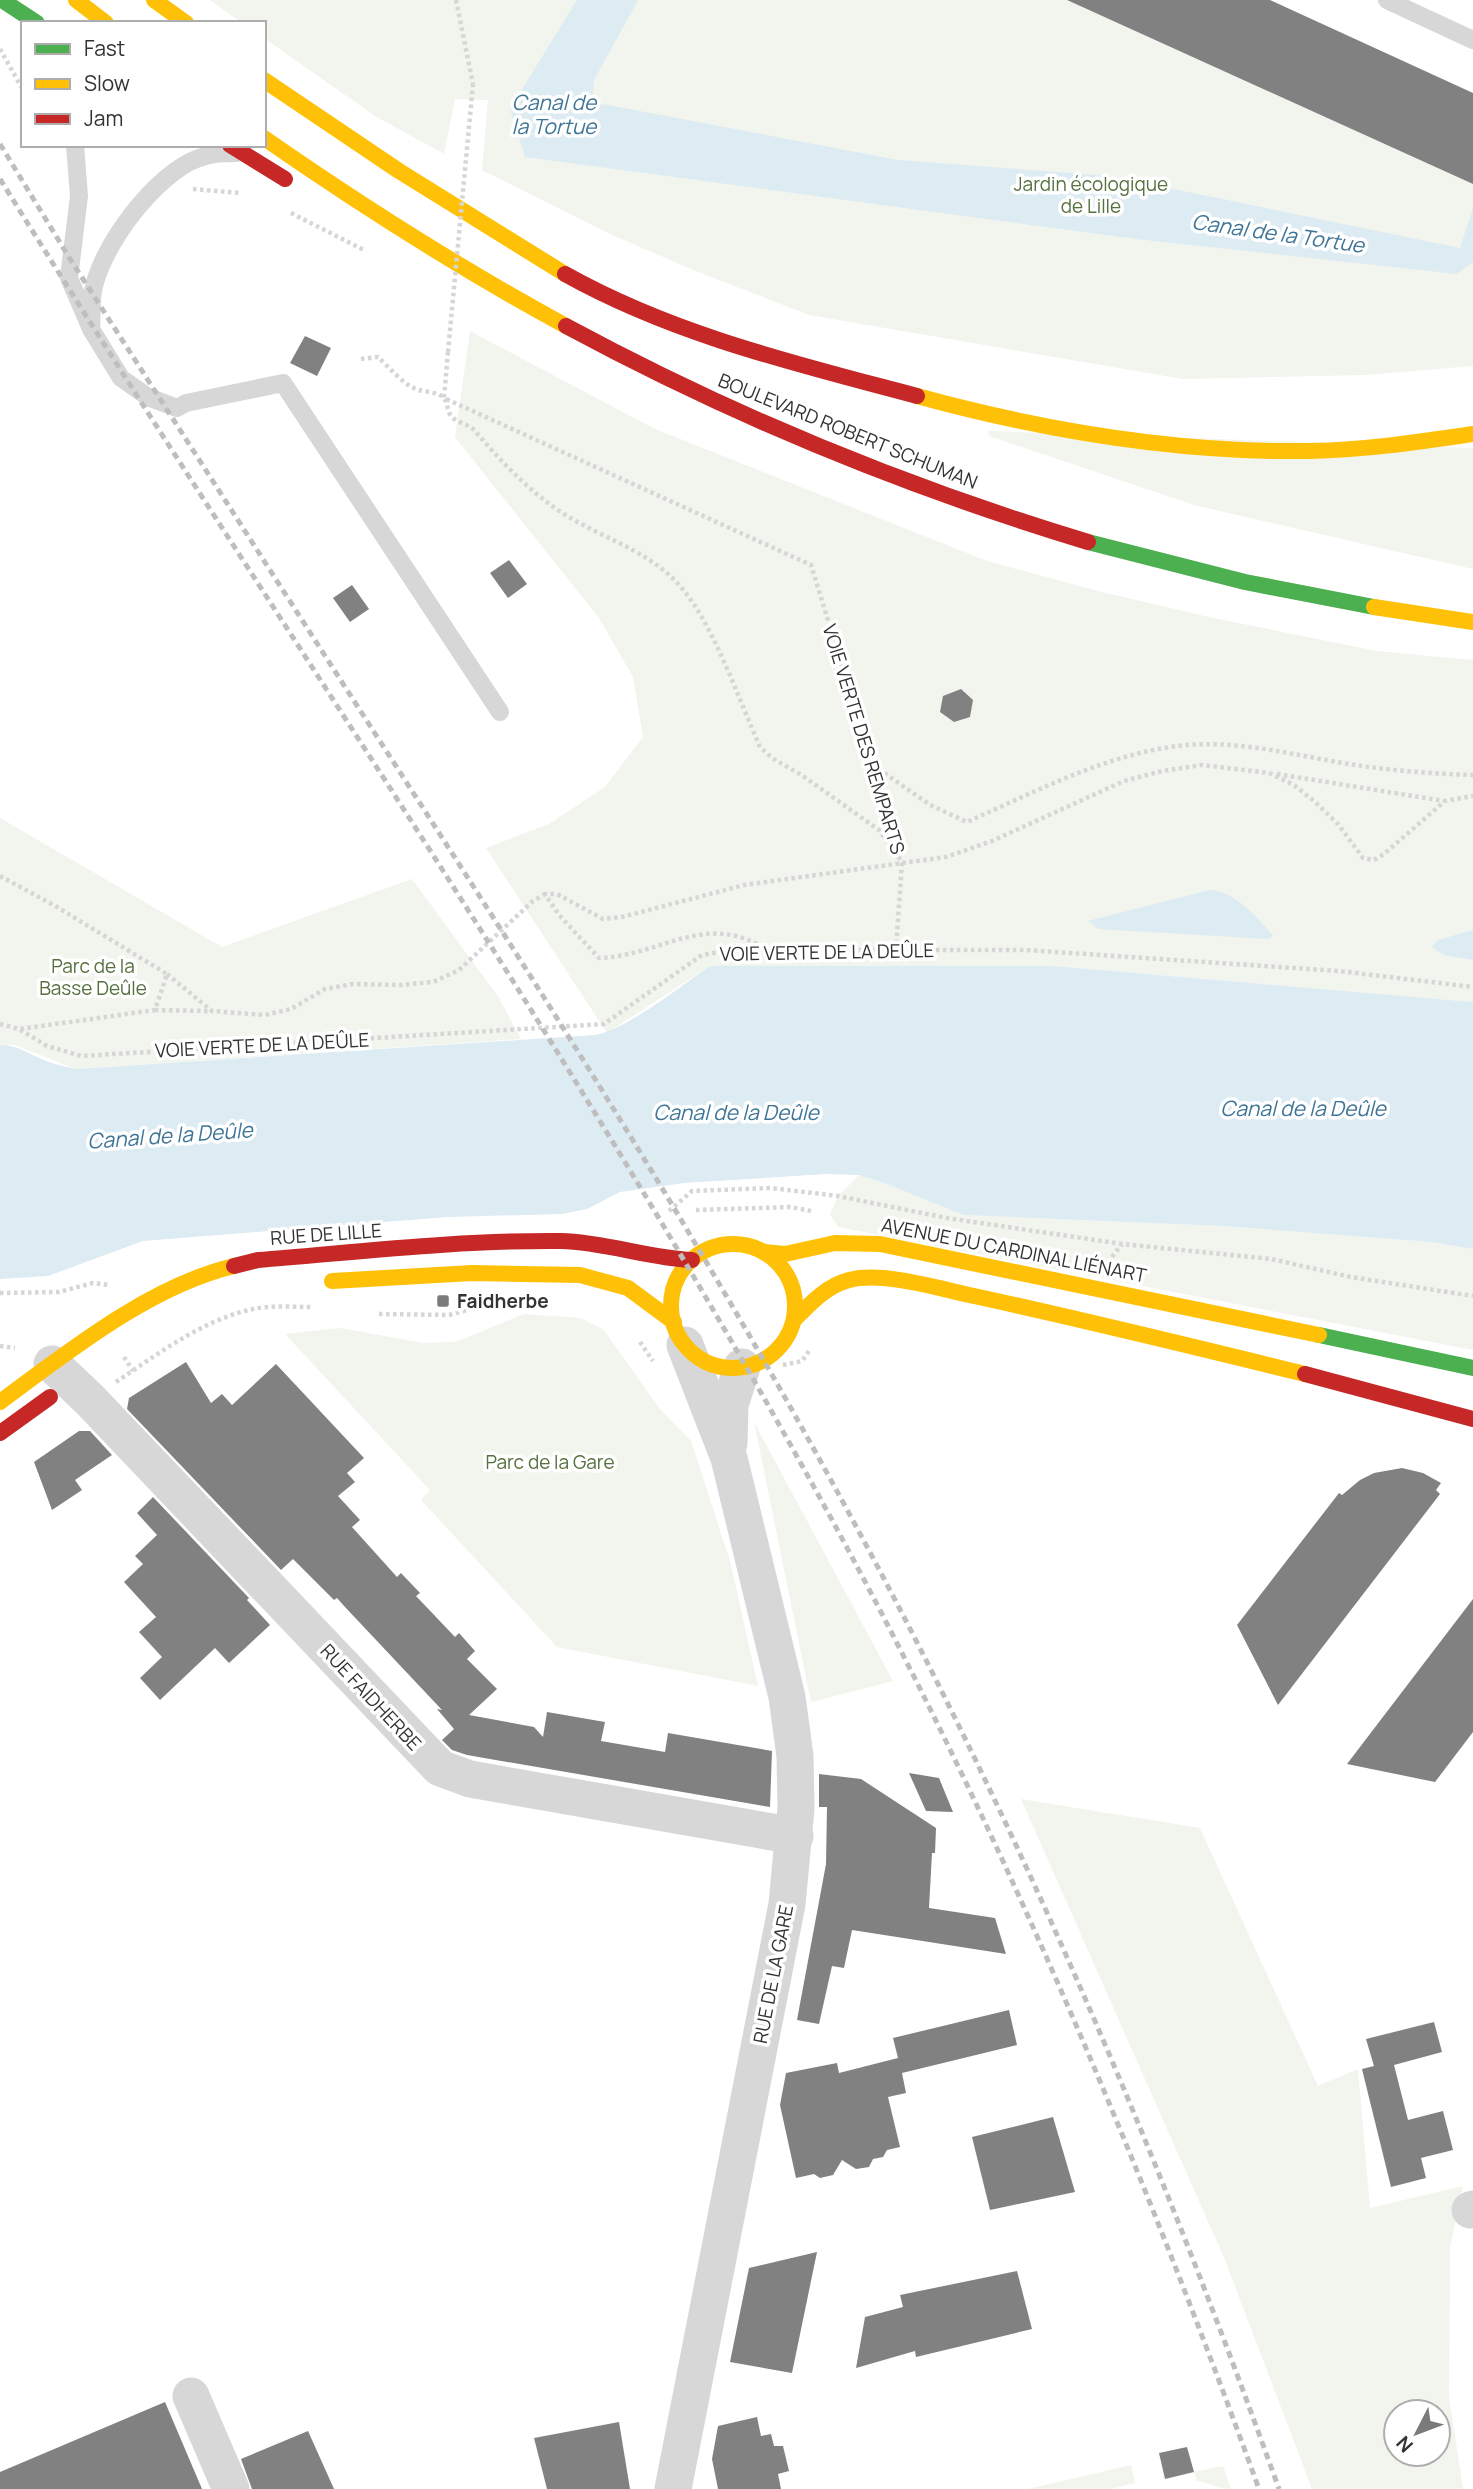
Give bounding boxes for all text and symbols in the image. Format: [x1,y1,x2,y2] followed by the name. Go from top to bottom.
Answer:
[21,21,266,147] legend
[84,34,125,62] text: Fast
[84,69,130,97] text: Slow
[512,88,598,140] water label: Canal de la Tortue
[84,104,123,132] text: Jam
[1014,171,1168,219] park label: Jardin écologique de Lille
[1190,207,1368,259] water label: Canal de la Tortue
[715,367,981,495] street label: BOULEVARD ROBERT SCHUMAN
[817,621,911,857] street label: VOIE VERTE DES REMPARTS
[720,937,934,967] street label: VOIE VERTE DE LA DEÛLE
[39,953,147,1001] park label: Parc de la Basse Deûle
[154,1026,370,1064] street label: VOIE VERTE DE LA DEÛLE
[1220,1094,1388,1122] water label: Canal de la Deûle
[653,1098,821,1126] water label: Canal de la Deûle
[86,1115,255,1155] water label: Canal de la Deûle
[879,1212,1149,1289] street label: AVENUE DU CARDINAL LIÉNART
[269,1217,383,1251] street label: RUE DE LILLE
[457,1288,549,1314] place label: Faidherbe
[435,1293,451,1309] marker: Faidherbe
[485,1449,615,1475] park label: Parc de la Gare
[315,1638,427,1756] street label: RUE FAIDHERBE
[747,1902,799,2046] street label: RUE DE LA GARE
[1382,2398,1452,2468] north arrow
[1390,2431,1419,2458] text: N

